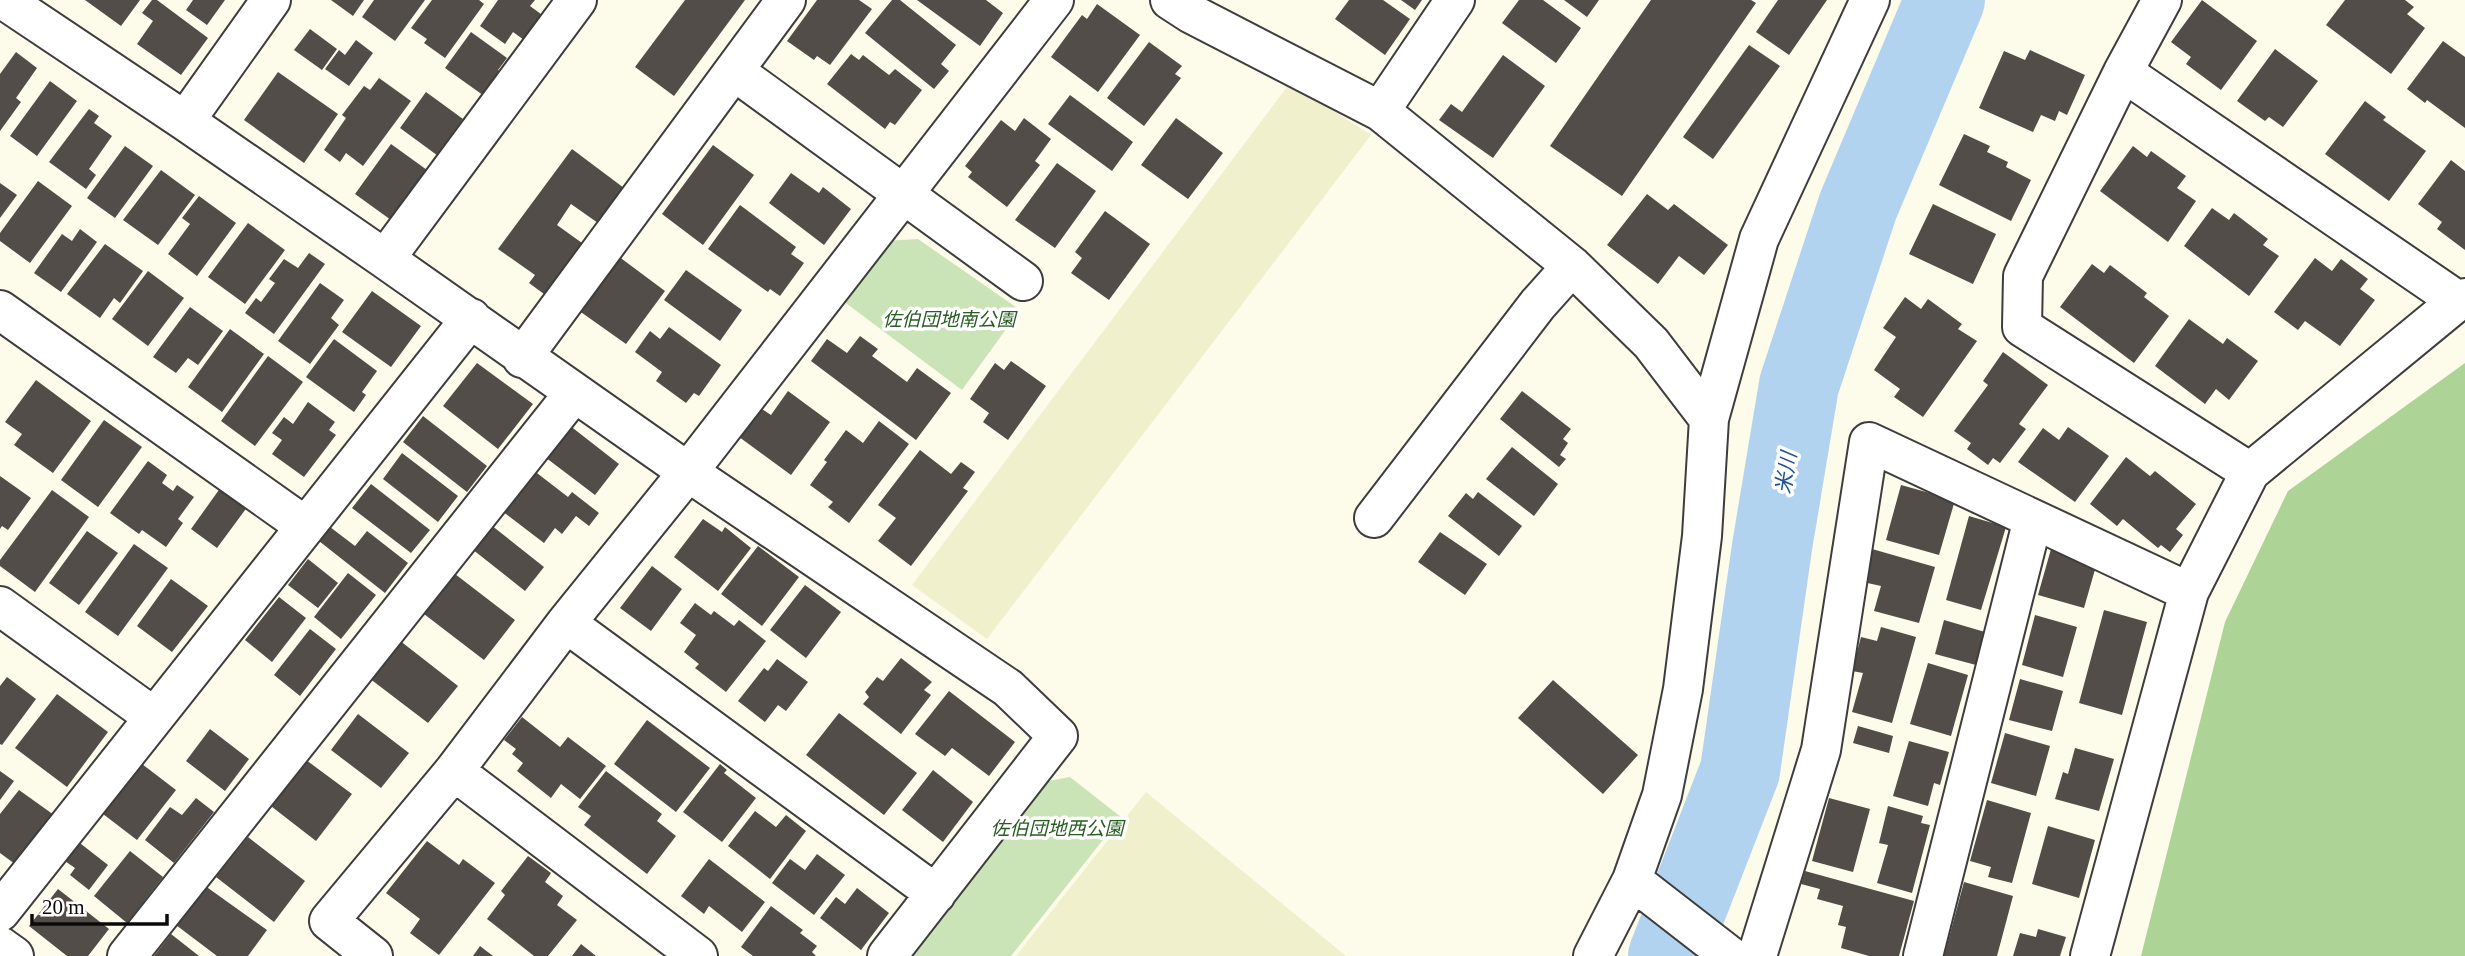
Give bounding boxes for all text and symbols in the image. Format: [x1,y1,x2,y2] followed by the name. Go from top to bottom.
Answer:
[882,309,1018,330] park label: 佐伯団地南公園
[1771,448,1801,496] water label: 米川
[990,818,1126,839] park label: 佐伯団地西公園
[32,883,166,927] scale bar
[42,895,85,919] text: 20 m

